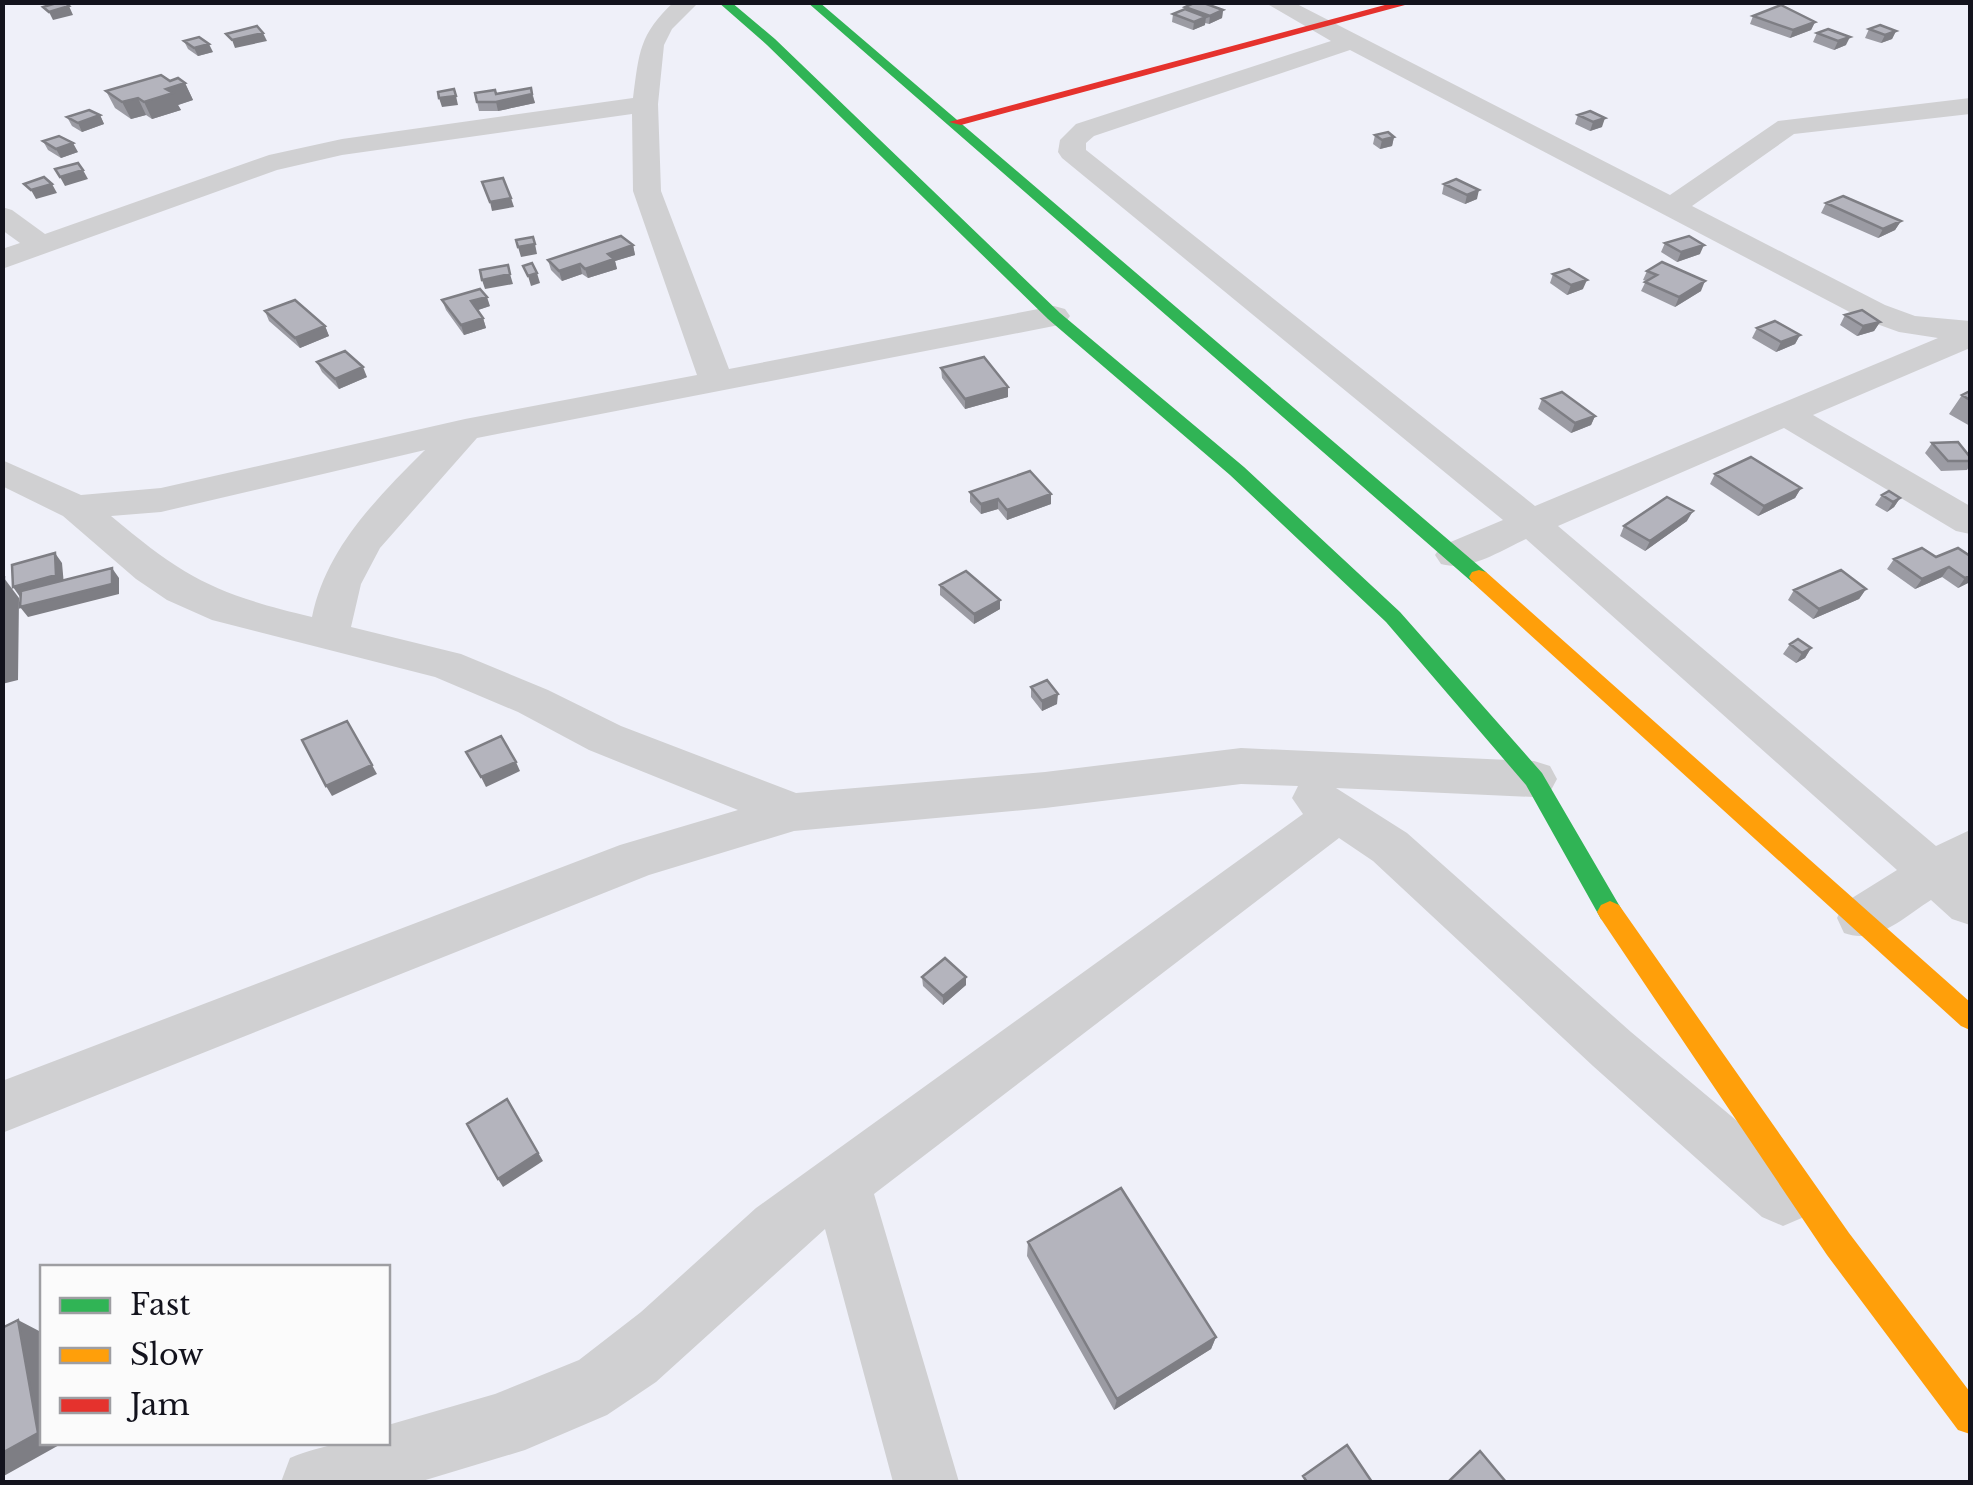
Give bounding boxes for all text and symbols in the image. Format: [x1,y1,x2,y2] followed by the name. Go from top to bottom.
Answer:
[40,1265,390,1445] legend
[130,1286,191,1323] text: Fast
[130,1336,204,1373] text: Slow
[126,1386,190,1423] text: Jam

